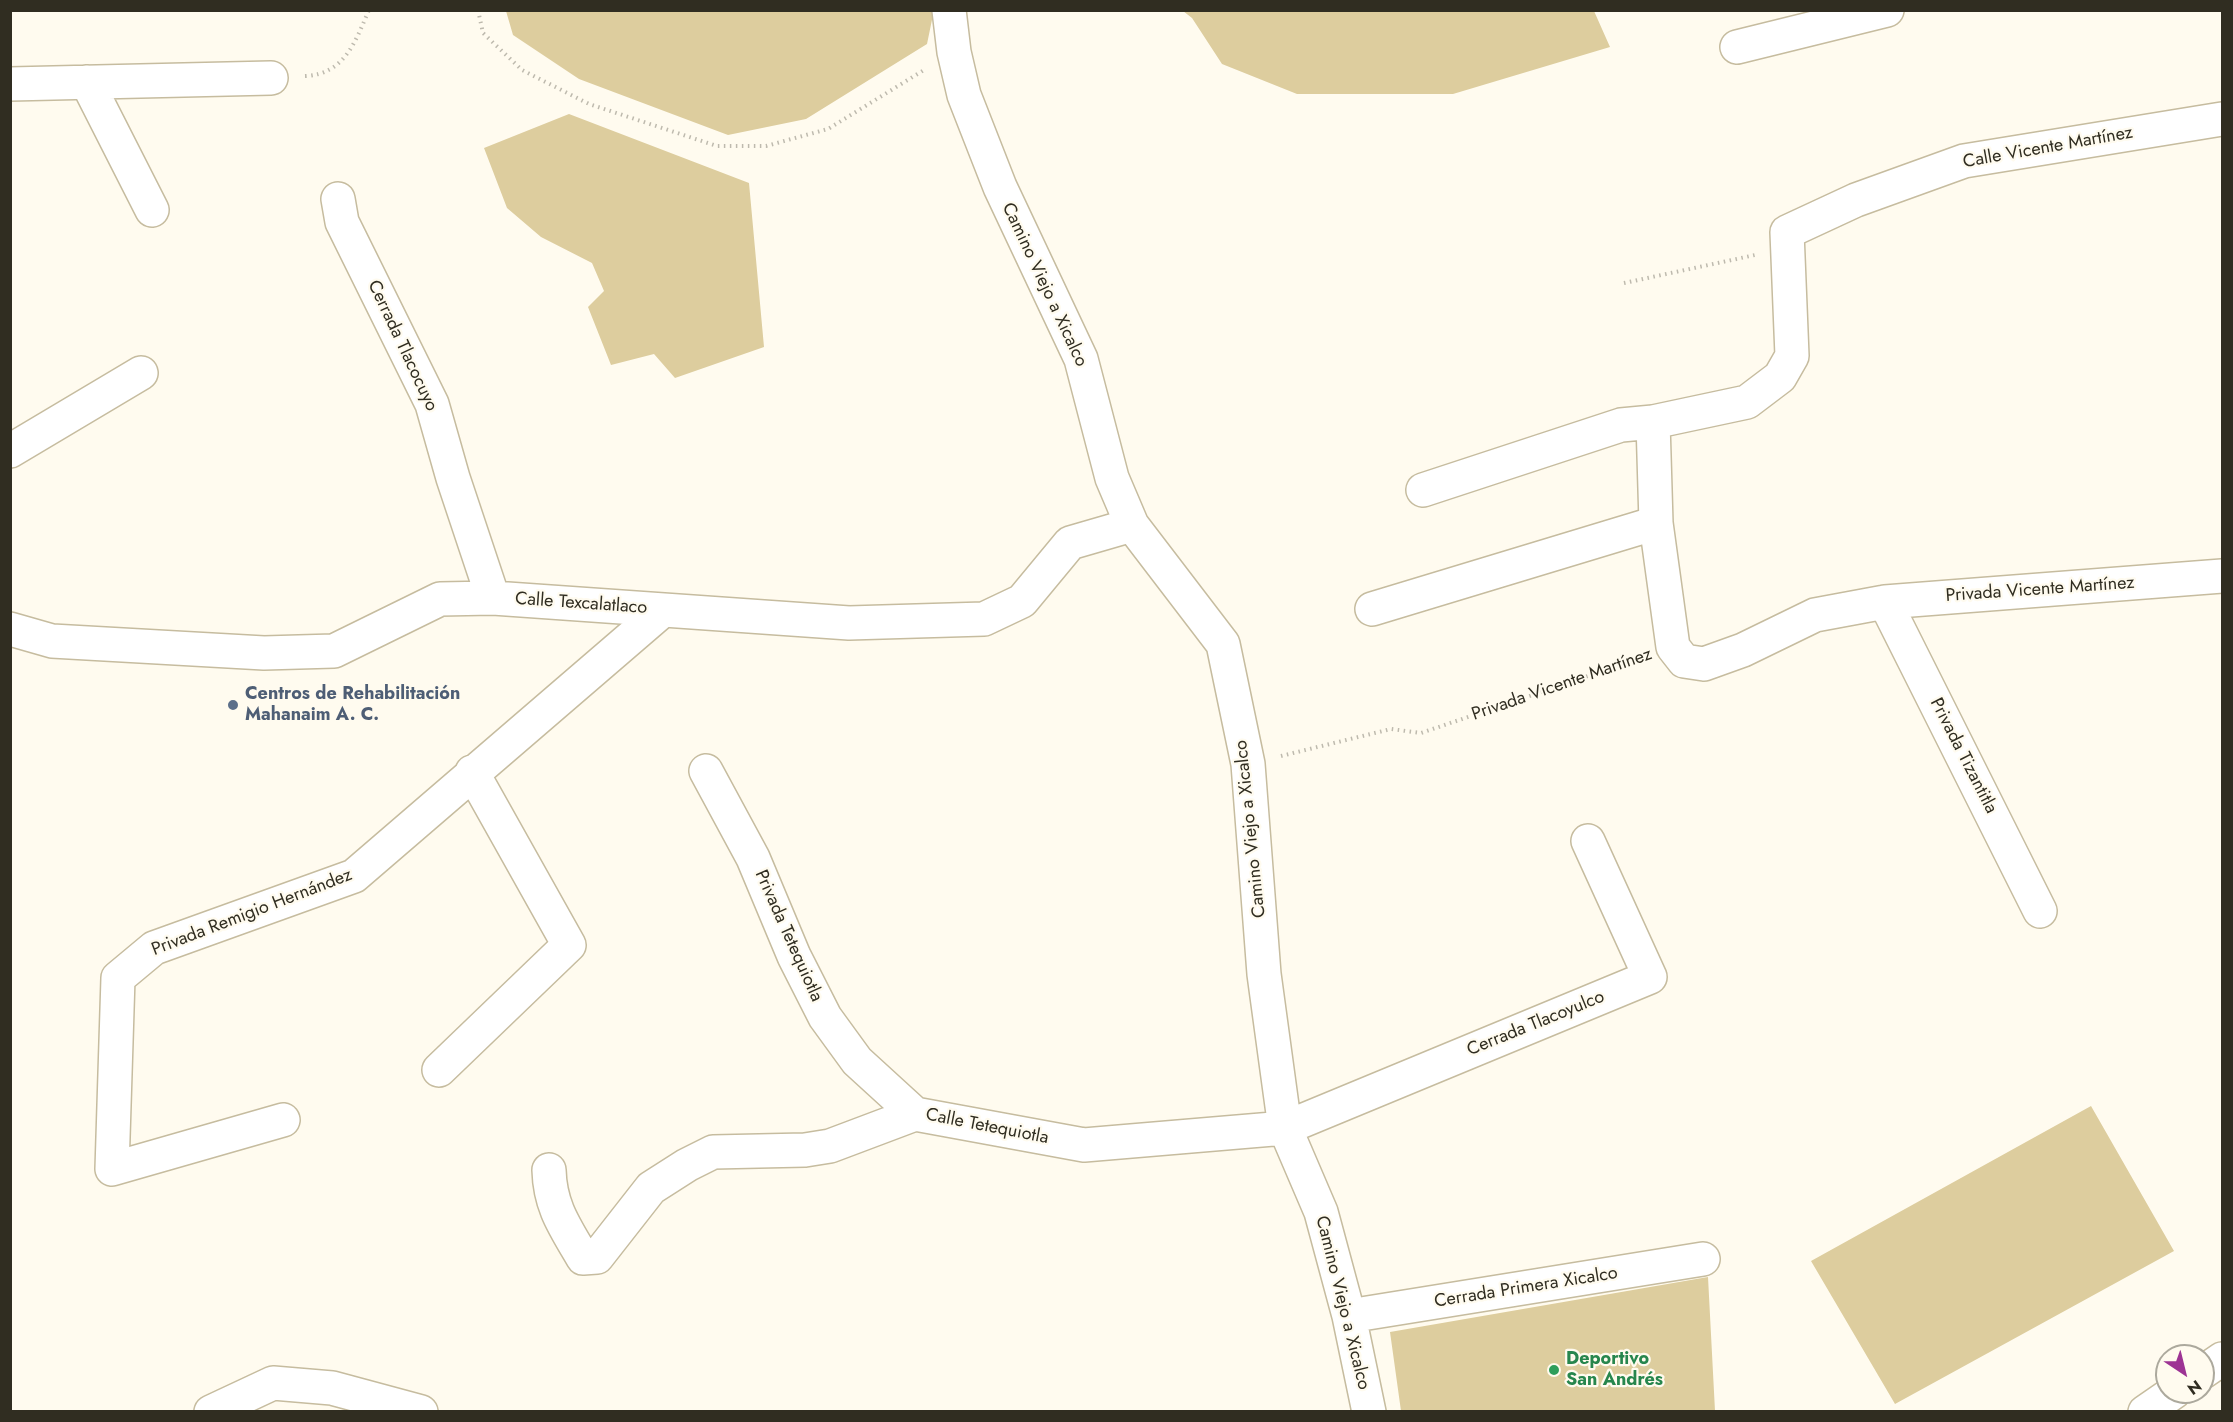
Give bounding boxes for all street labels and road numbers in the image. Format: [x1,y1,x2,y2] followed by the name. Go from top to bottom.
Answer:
[1961,122,2135,174] street label: Calle Vicente Martínez
[996,200,1092,370] street label: Camino Viejo a Xicalco
[362,277,442,415] street label: Cerrada Tlacocuyo
[1945,573,2135,607] street label: Privada Vicente Martínez
[514,589,648,619] street label: Calle Texcalatlaco
[1469,644,1655,726] street label: Privada Vicente Martínez
[1925,695,2001,817] street label: Privada Tizantitla
[1231,739,1271,919] street label: Camino Viejo a Xicalco
[149,865,355,961] street label: Privada Remigio Hernández
[749,867,827,1005] street label: Privada Tetequiotla
[1464,987,1608,1061] street label: Cerrada Tlacoyulco
[924,1105,1050,1149] street label: Calle Tetequiotla
[1310,1214,1374,1392] street label: Camino Viejo a Xicalco
[1433,1263,1619,1313] street label: Cerrada Primera Xicalco

